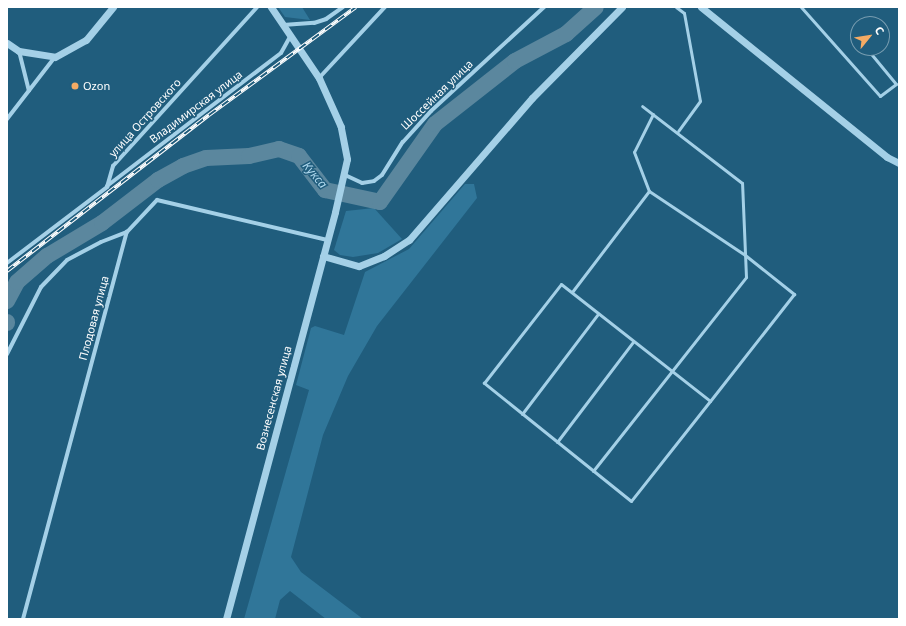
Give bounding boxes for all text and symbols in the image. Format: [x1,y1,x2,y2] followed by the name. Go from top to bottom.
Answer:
[850,16,890,56] north arrow
[872,23,888,37] text: С
[398,57,476,133] street label: Шоссейная улица
[147,68,245,146] street label: Владимирская улица
[106,76,184,160] street label: улица Островского
[83,79,110,93] place label: Ozon
[70,81,80,91] marker: Ozon
[300,159,330,191] water label: Кукса
[76,274,112,362] street label: Плодовая улица
[254,344,294,452] street label: Вознесенская улица

